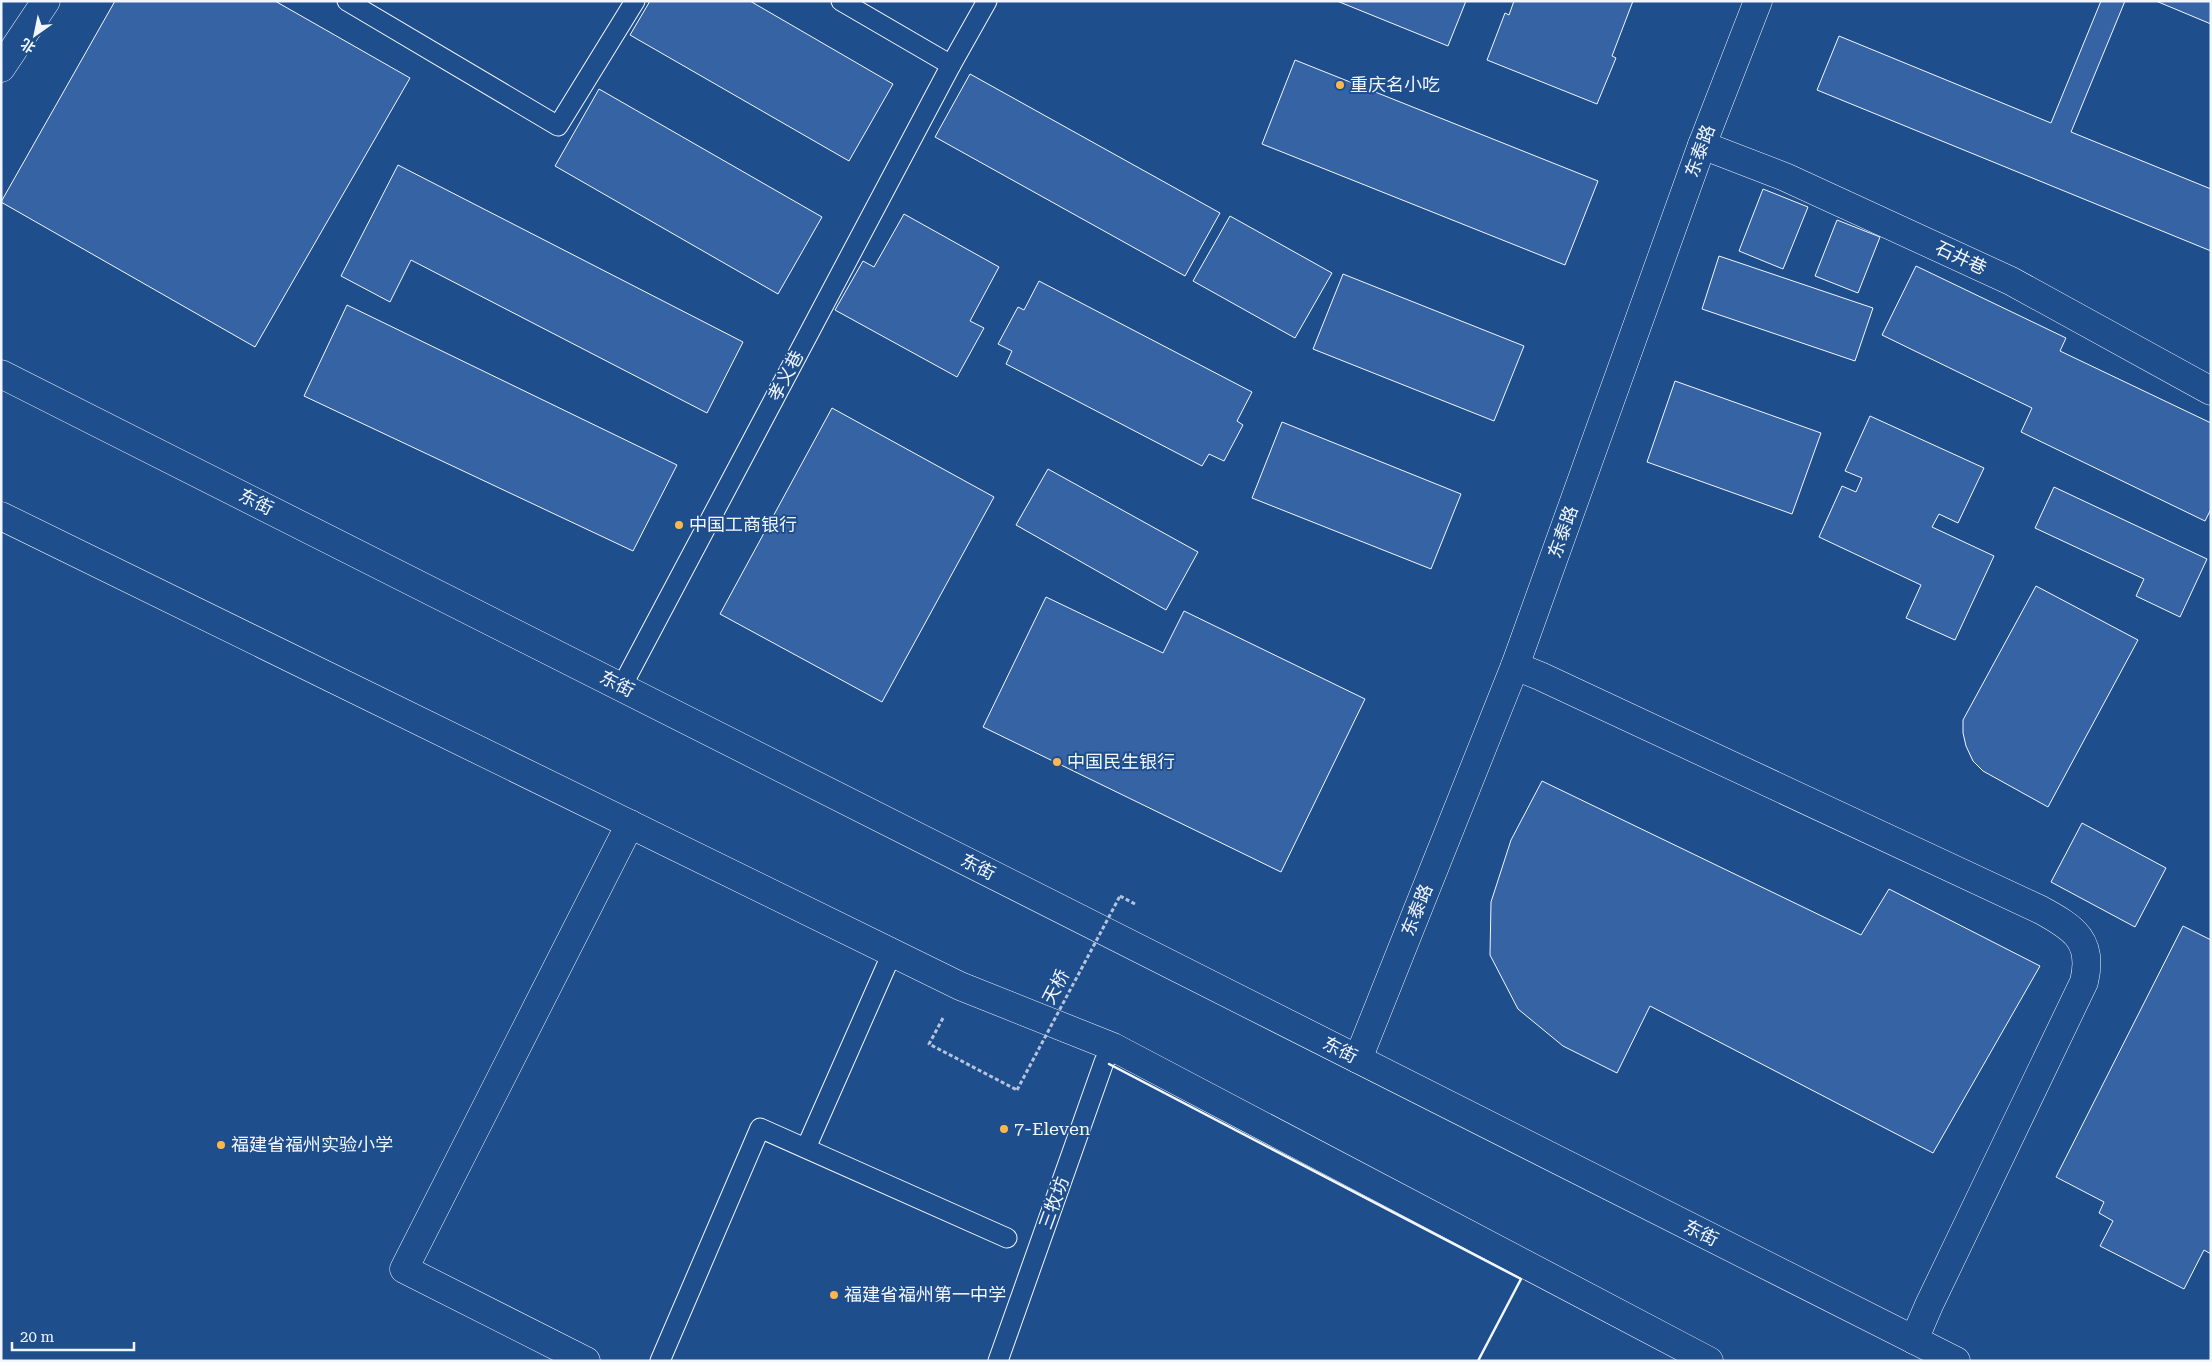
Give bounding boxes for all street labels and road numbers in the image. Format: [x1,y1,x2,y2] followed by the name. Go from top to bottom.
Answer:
[1680,122,1719,180] street label: 东泰路
[1932,237,1990,278] street label: 石井巷
[764,347,808,405] street label: 孝义巷
[235,484,277,519] street label: 东街
[1543,503,1582,561] street label: 东泰路
[596,666,638,701] street label: 东街
[957,849,999,884] street label: 东街
[1397,881,1436,939] street label: 东泰路
[1038,966,1073,1008] street label: 天桥
[1319,1032,1361,1067] street label: 东街
[1034,1174,1073,1232] street label: 三牧坊
[1680,1215,1722,1250] street label: 东街

